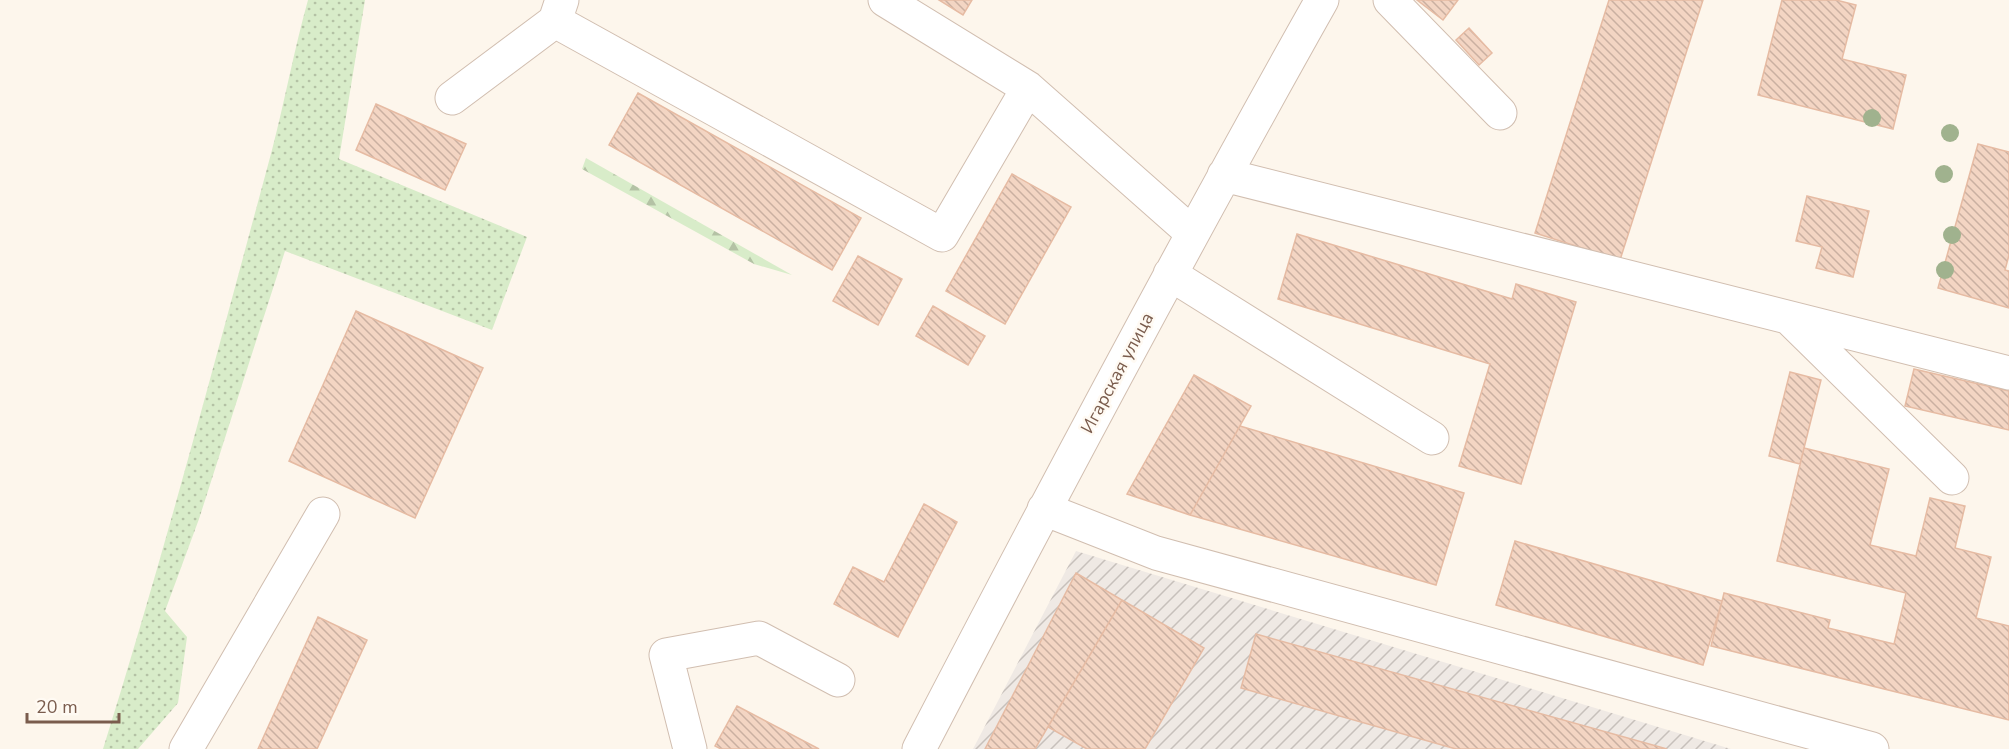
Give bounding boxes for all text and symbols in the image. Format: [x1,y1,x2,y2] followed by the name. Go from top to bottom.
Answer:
[1075,308,1159,438] street label: Игарская улица
[27,686,118,724] scale bar
[36,695,78,719] text: 20 m

